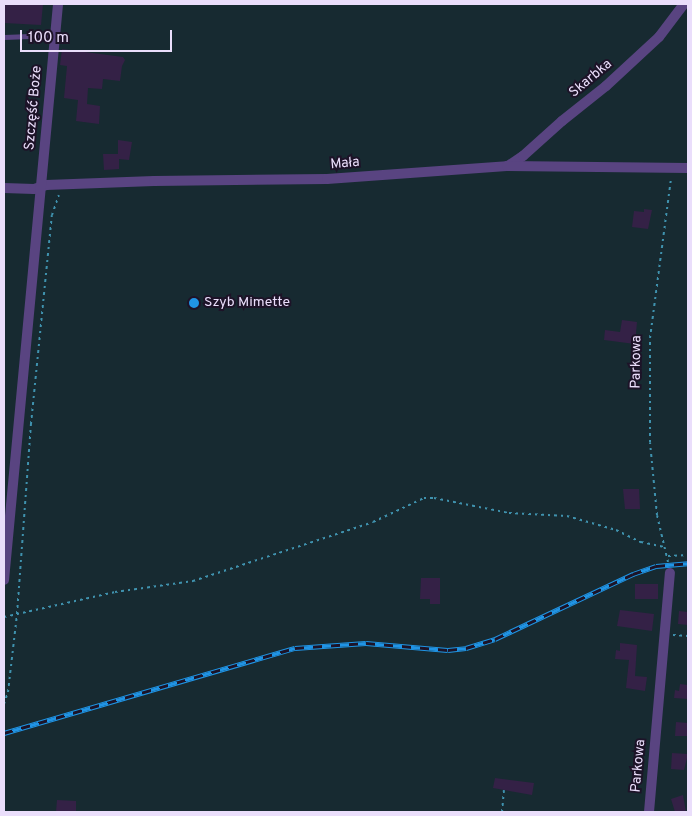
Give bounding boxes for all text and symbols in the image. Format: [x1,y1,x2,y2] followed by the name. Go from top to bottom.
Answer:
[22,20,175,52] scale bar
[28,29,69,48] text: 100 m
[566,56,616,102] street label: Skarbka
[22,65,46,151] street label: Szczęść Boże
[330,154,360,174] street label: Mała
[204,295,290,311] place label: Szyb Mimette
[188,297,200,309] marker: Szyb Mimette
[628,335,646,389] street label: Parkowa
[628,739,650,793] street label: Parkowa

